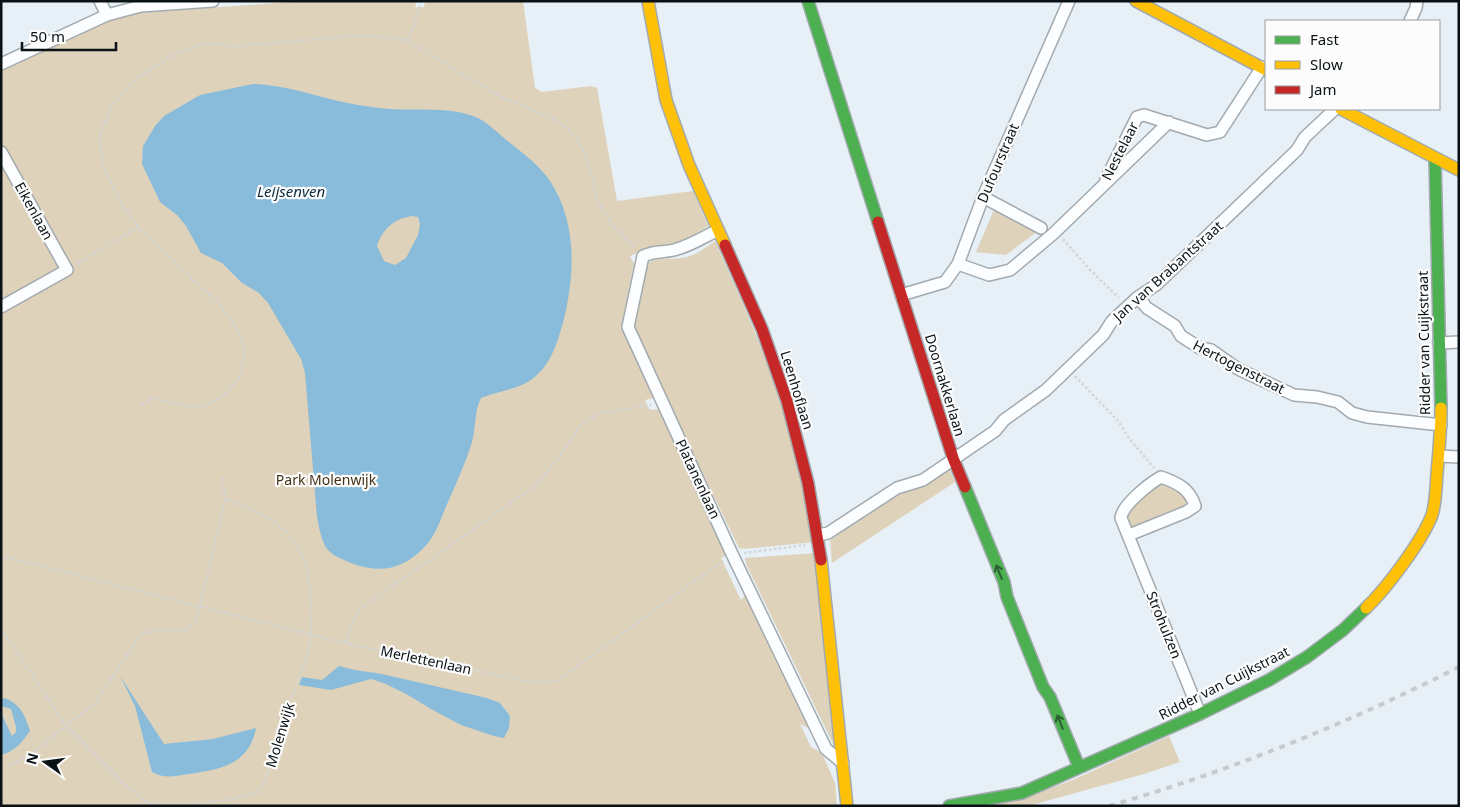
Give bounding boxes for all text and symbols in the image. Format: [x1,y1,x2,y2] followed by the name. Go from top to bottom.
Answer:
[22,20,116,52] scale bar
[1265,20,1440,110] legend
[30,26,65,46] text: 50 m
[1310,29,1339,49] text: Fast
[1310,54,1343,74] text: Slow
[1308,79,1337,99] text: Jam
[1097,118,1142,183] street label: Nestelaar
[972,120,1023,205] street label: Dufourstraat
[11,178,58,243] street label: Eikenlaan
[257,181,325,201] water label: Leijsenven
[1107,216,1227,326] street label: Jan van Brabantstraat
[1413,271,1434,415] street label: Ridder van Cuijkstraat
[921,331,970,438] street label: Doornakkerlaan
[1190,335,1288,398] street label: Hertogenstraat
[776,348,819,432] street label: Leenhoflaan
[672,436,725,522] street label: Platanenlaan
[276,470,377,489] park label: Park Molenwijk
[994,565,1004,580] one-way arrow
[1142,588,1187,661] street label: Strohulzen
[379,641,473,678] street label: Merlettenlaan
[1155,641,1292,724] street label: Ridder van Cuijkstraat
[261,700,299,770] street label: Molenwijk
[1055,715,1064,730] one-way arrow
[20,737,70,787] north arrow
[21,751,42,767] text: N

